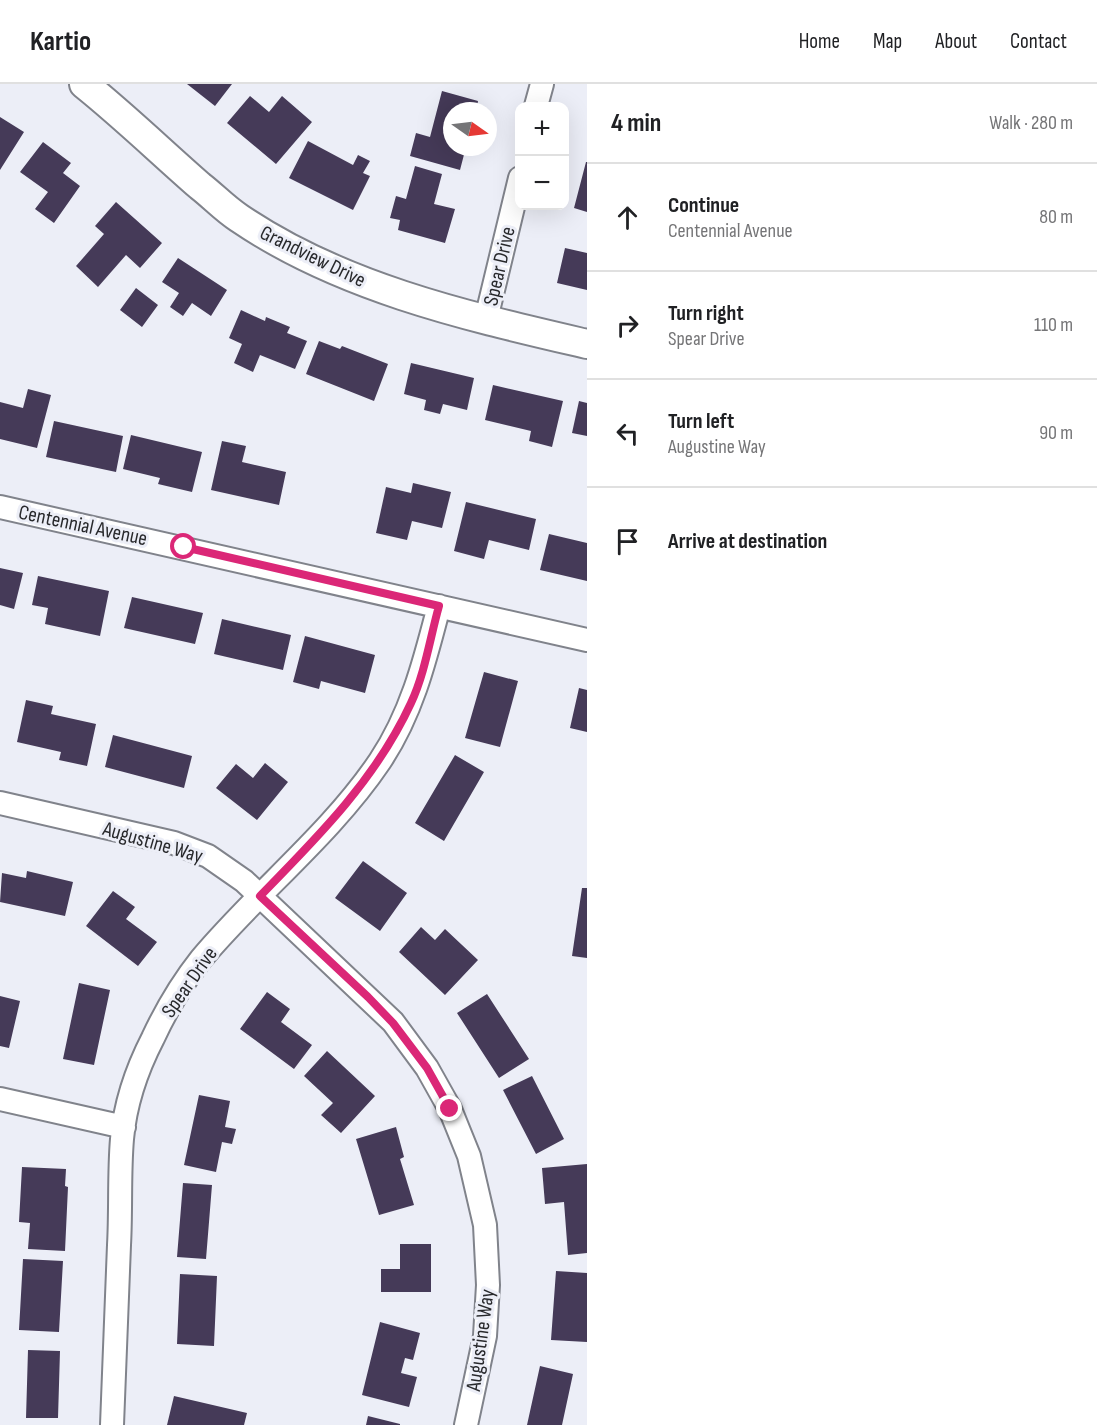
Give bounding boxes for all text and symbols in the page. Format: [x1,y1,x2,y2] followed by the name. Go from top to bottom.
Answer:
[30,25,91,58] text: Kartio
[799,29,840,54] text: Home
[873,29,902,54] text: Map
[935,29,977,54] text: About
[1010,29,1067,54] text: Contact
[443,102,497,156] north arrow
[515,102,569,210] map controls
[515,102,569,156] button: +
[611,108,661,139] text: 4 min
[989,111,1073,135] text: Walk · 280 m
[515,156,569,210] button: −
[668,192,739,219] text: Continue
[611,201,644,234] icon: ahead
[1039,205,1073,229] text: 80 m
[668,219,793,243] text: Centennial Avenue
[256,220,370,293] street label: Grandview Drive
[478,224,521,308] street label: Spear Drive
[668,300,744,327] text: Turn right
[611,309,644,342] icon: right
[1034,313,1073,337] text: 110 m
[668,327,744,351] text: Spear Drive
[668,408,734,435] text: Turn left
[611,417,644,450] icon: left
[1039,421,1073,445] text: 90 m
[668,435,766,459] text: Augustine Way
[16,500,149,551] street label: Centennial Avenue
[611,525,644,558] icon: arrive
[668,528,827,555] text: Arrive at destination
[170,533,196,559] route start
[99,816,206,869] street label: Augustine Way
[156,942,223,1022] street label: Spear Drive
[436,1095,462,1121] route end
[461,1287,500,1394] street label: Augustine Way

